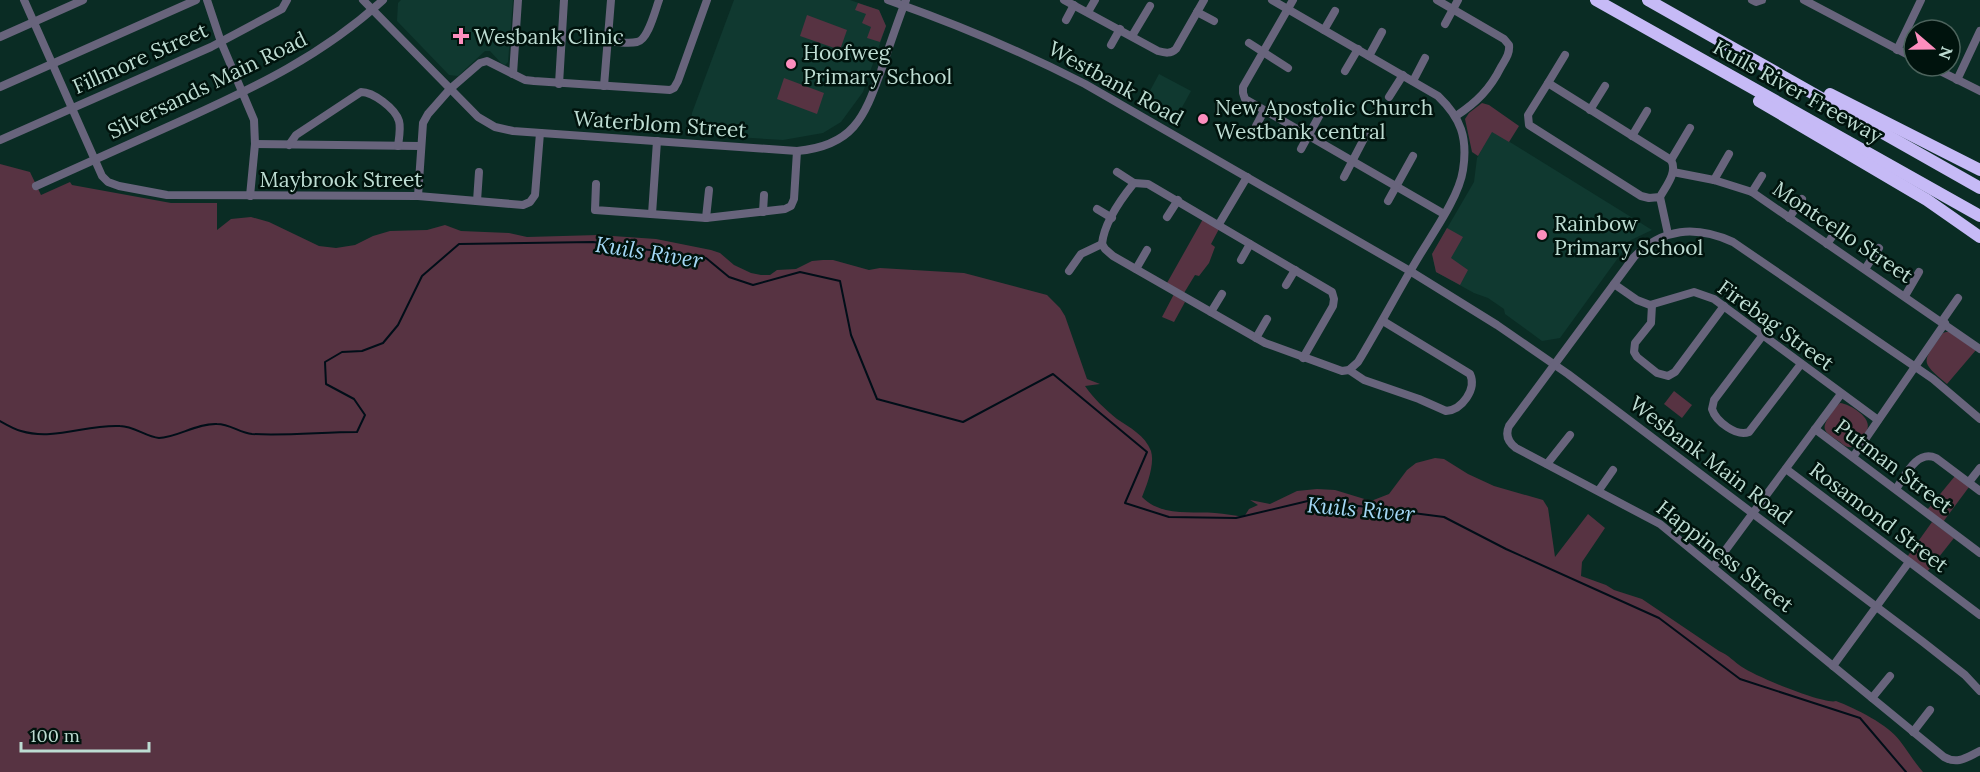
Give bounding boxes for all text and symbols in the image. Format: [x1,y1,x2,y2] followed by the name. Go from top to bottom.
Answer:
[68,16,213,100] street label: Fillmore Street
[1902,18,1962,78] north arrow
[474,23,624,50] place label: Wesbank Clinic
[103,25,311,145] street label: Silversands Main Road
[452,27,470,45] marker: Wesbank Clinic
[1708,33,1888,149] street label: Kuils River Freeway
[1044,35,1188,131] street label: Westbank Road
[803,39,952,90] place label: Hoofweg Primary School
[1935,44,1958,62] text: N
[784,57,798,71] marker: Hoofweg Primary School
[1215,94,1433,145] place label: New Apostolic Church Westbank central
[573,104,748,144] street label: Waterblom Street
[1196,112,1210,126] marker: New Apostolic Church Westbank central
[260,166,423,193] street label: Maybrook Street
[1768,175,1919,289] street label: Montcello Street
[1554,210,1703,261] place label: Rainbow Primary School
[1535,228,1549,242] marker: Rainbow Primary School
[593,230,706,274] water label: Kuils River
[1712,274,1840,377] street label: Firebag Street
[1624,390,1798,530] street label: Wesbank Main Road
[1830,413,1959,520] street label: Putman Street
[1804,456,1955,579] street label: Rosamond Street
[1306,490,1417,528] water label: Kuils River
[1651,494,1800,618] street label: Happiness Street
[21,715,148,753] scale bar
[30,724,80,747] text: 100 m

